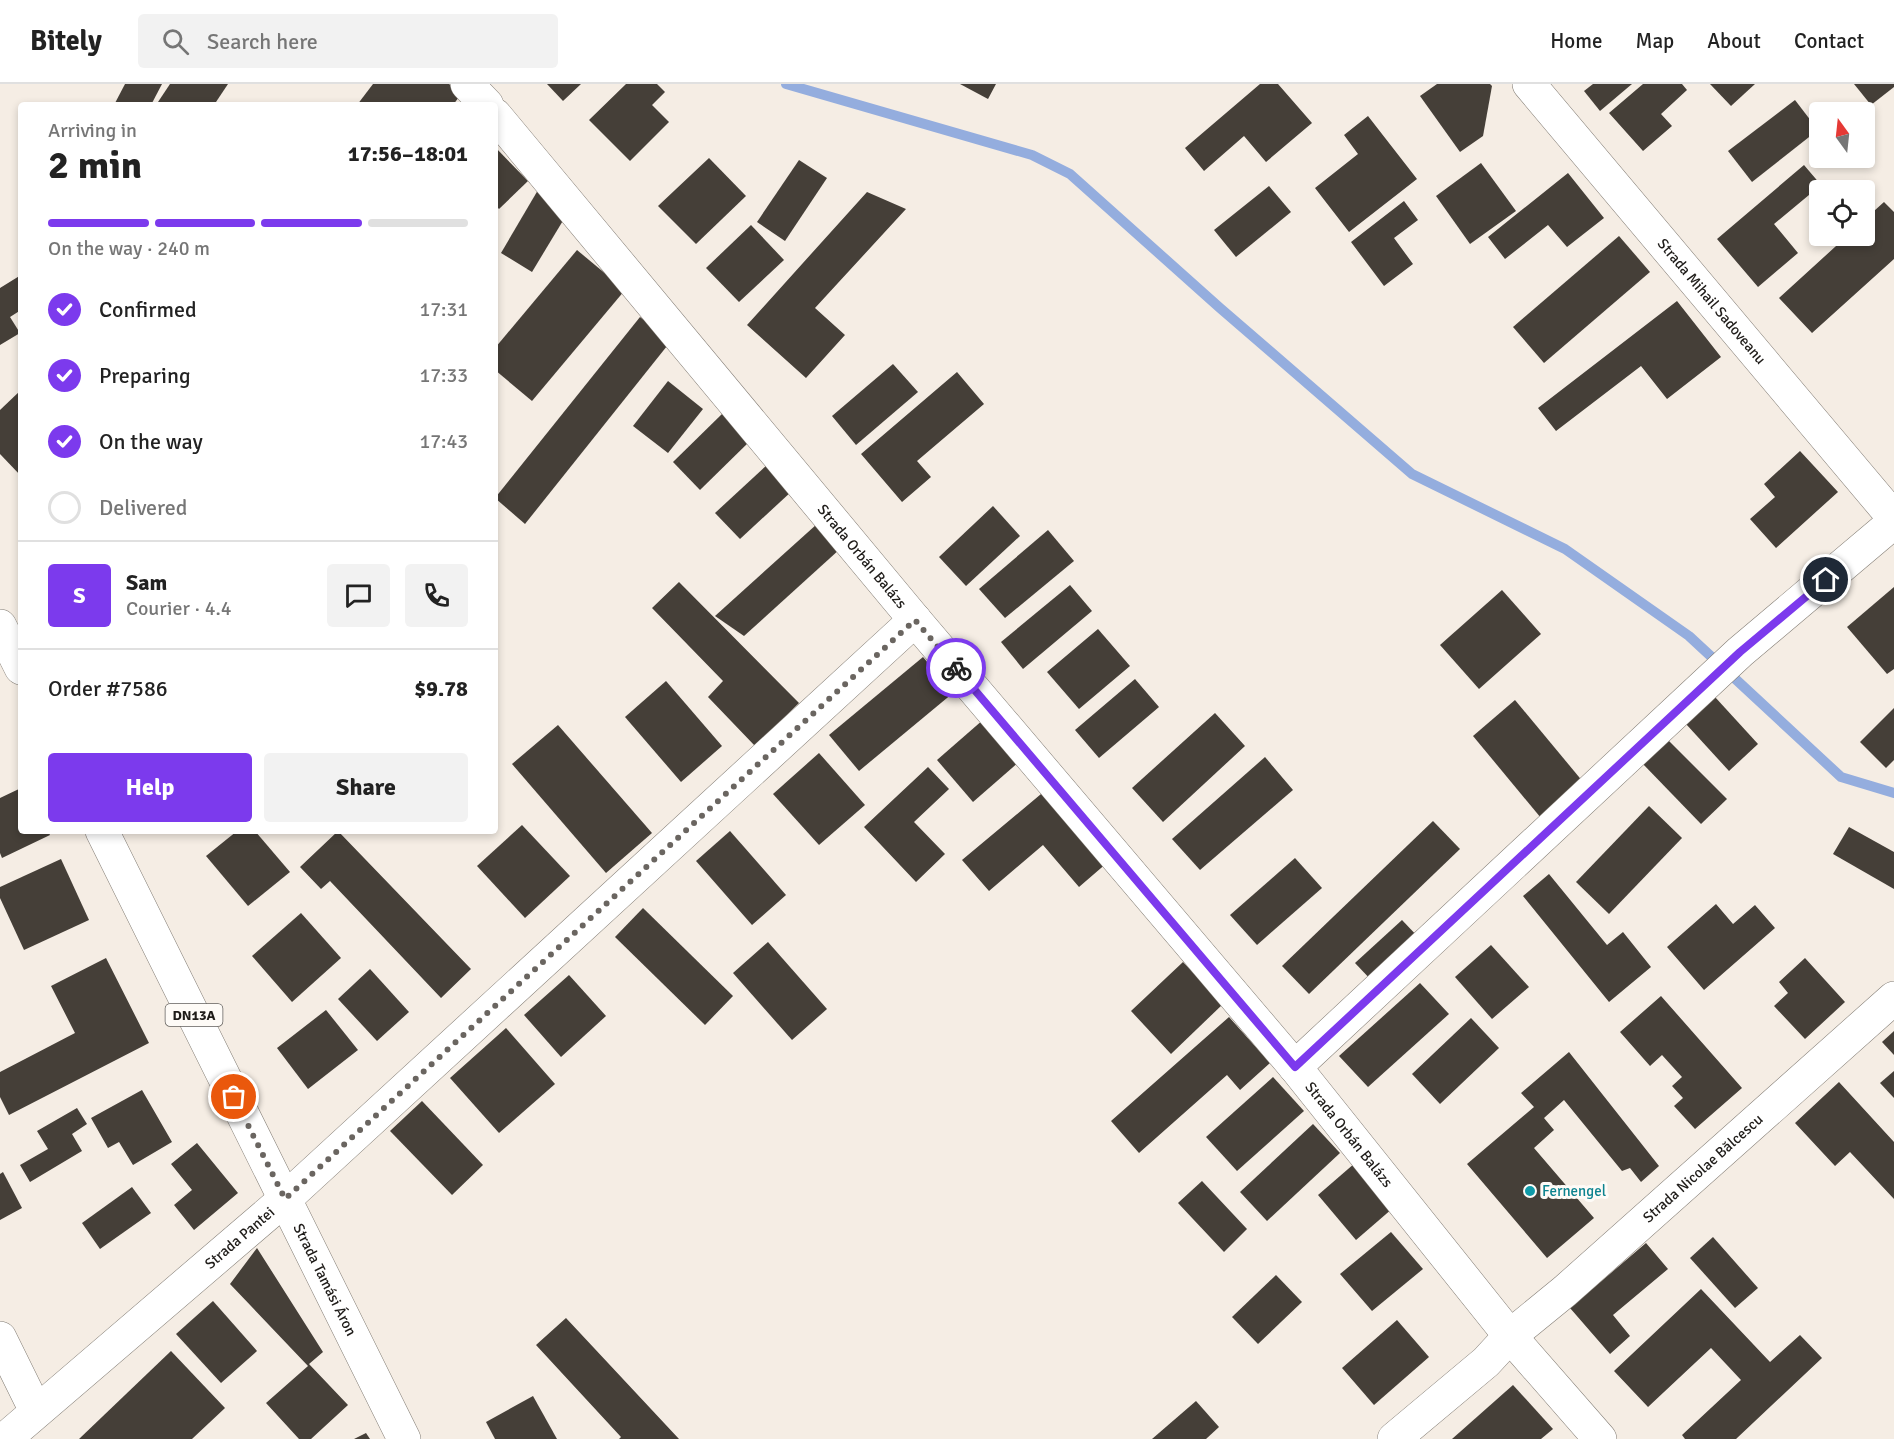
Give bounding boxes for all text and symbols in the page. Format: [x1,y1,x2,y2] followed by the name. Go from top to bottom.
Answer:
[138,14,558,68] search box
[30,24,102,58] text: Bitely
[159,25,192,58] icon: search
[207,28,318,55] text: Search here
[1550,28,1603,54] text: Home
[1636,28,1674,54] text: Map
[1707,28,1761,54] text: About
[1794,28,1864,54] text: Contact
[1809,102,1875,168] north arrow
[1809,102,1875,246] map controls
[48,118,137,143] text: Arriving in
[348,140,468,167] text: 17:56–18:01
[48,141,142,189] text: 2 min
[1809,180,1875,246] button: locate
[1654,235,1770,368] street label: Strada Mihail Sadoveanu
[48,236,210,261] text: On the way · 240 m
[48,293,81,326] icon: check
[99,296,197,323] text: Confirmed
[419,297,468,322] text: 17:31
[48,359,81,392] icon: check
[99,362,191,389] text: Preparing
[419,363,468,388] text: 17:33
[48,425,81,458] icon: check
[99,428,203,455] text: On the way
[419,429,468,454] text: 17:43
[99,494,187,521] text: Delivered
[814,501,911,612] street label: Strada Orbán Balázs
[1800,554,1851,605] pin
[1809,563,1842,596] icon: home
[327,564,390,627] button: chat
[405,564,468,627] button: phone
[126,569,167,596] text: Sam
[73,582,86,609] text: S
[126,596,232,621] text: Courier · 4.4
[926,638,986,698] courier
[940,652,973,685] icon: bike
[48,675,168,702] text: Order #7586
[414,675,468,702] text: $9.78
[48,753,252,822] button: Help
[264,753,468,822] button: Share
[166,1004,222,1026] road number: DN13A
[208,1071,259,1122] pin
[1301,1078,1397,1191] street label: Strada Orbán Balázs
[217,1080,250,1113] icon: bag
[1639,1110,1767,1226] street label: Strada Nicolae Bălcescu
[1542,1182,1606,1200] place label: Fernengel
[1523,1184,1537,1198] marker: Fernengel
[201,1203,278,1273] street label: Strada Pantei
[289,1220,360,1339] street label: Strada Tamási Áron

